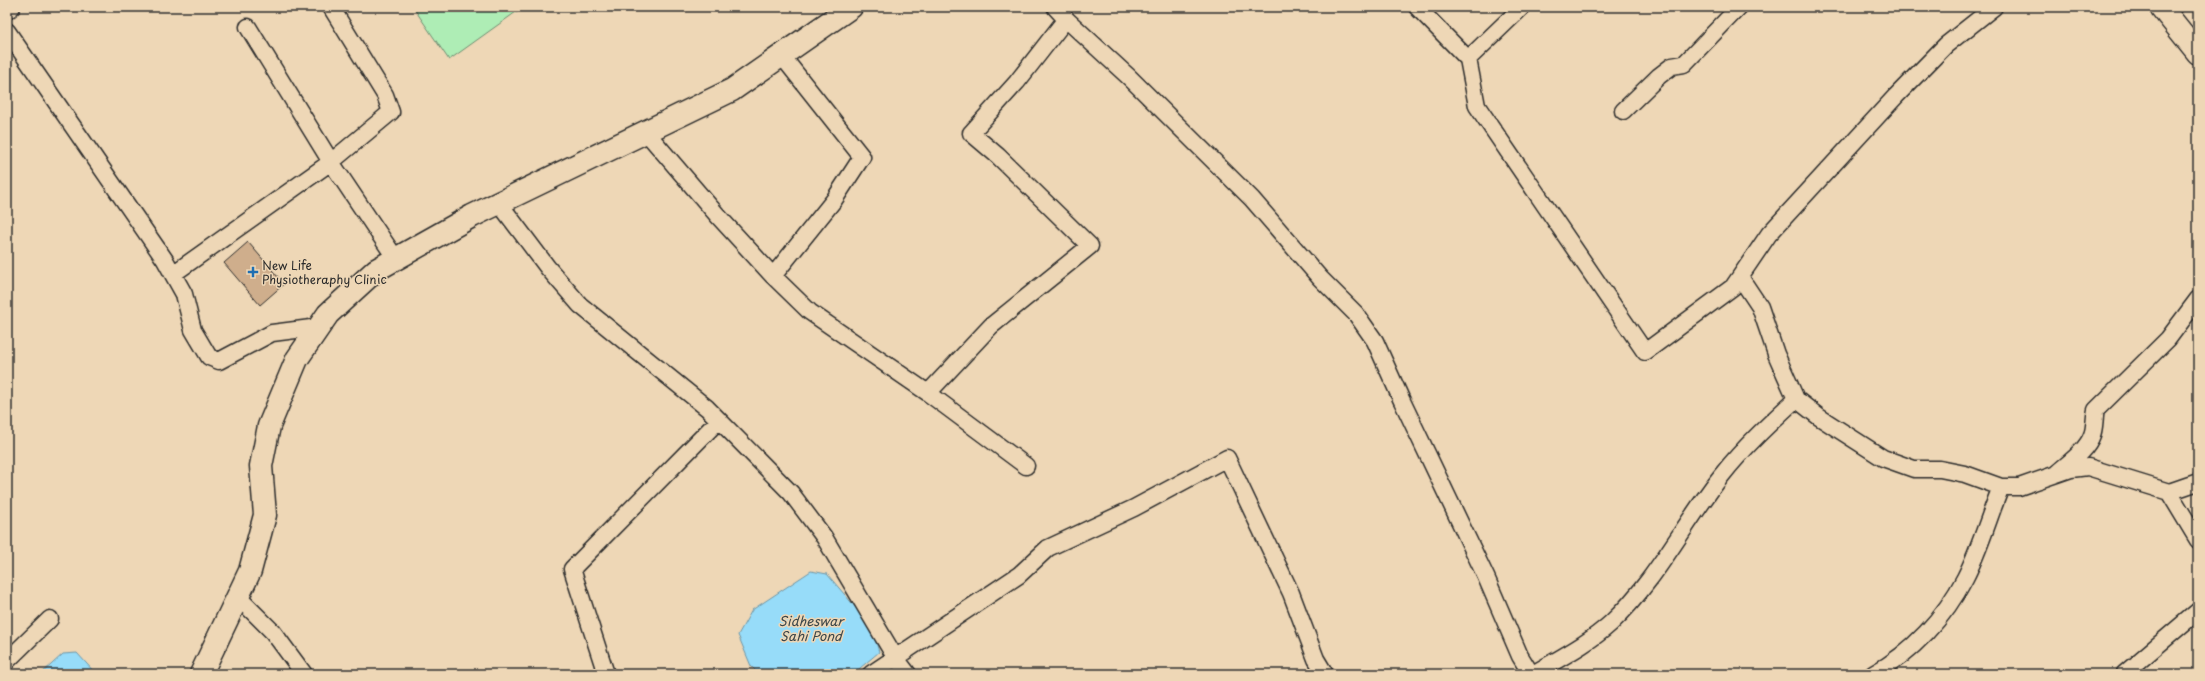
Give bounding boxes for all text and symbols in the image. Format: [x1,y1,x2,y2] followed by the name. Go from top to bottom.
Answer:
[262,256,387,288] place label: New Life Physiotheraphy Clinic
[247,266,259,278] marker: New Life Physiotheraphy Clinic
[779,611,845,645] water label: Sidheswar Sahi Pond

